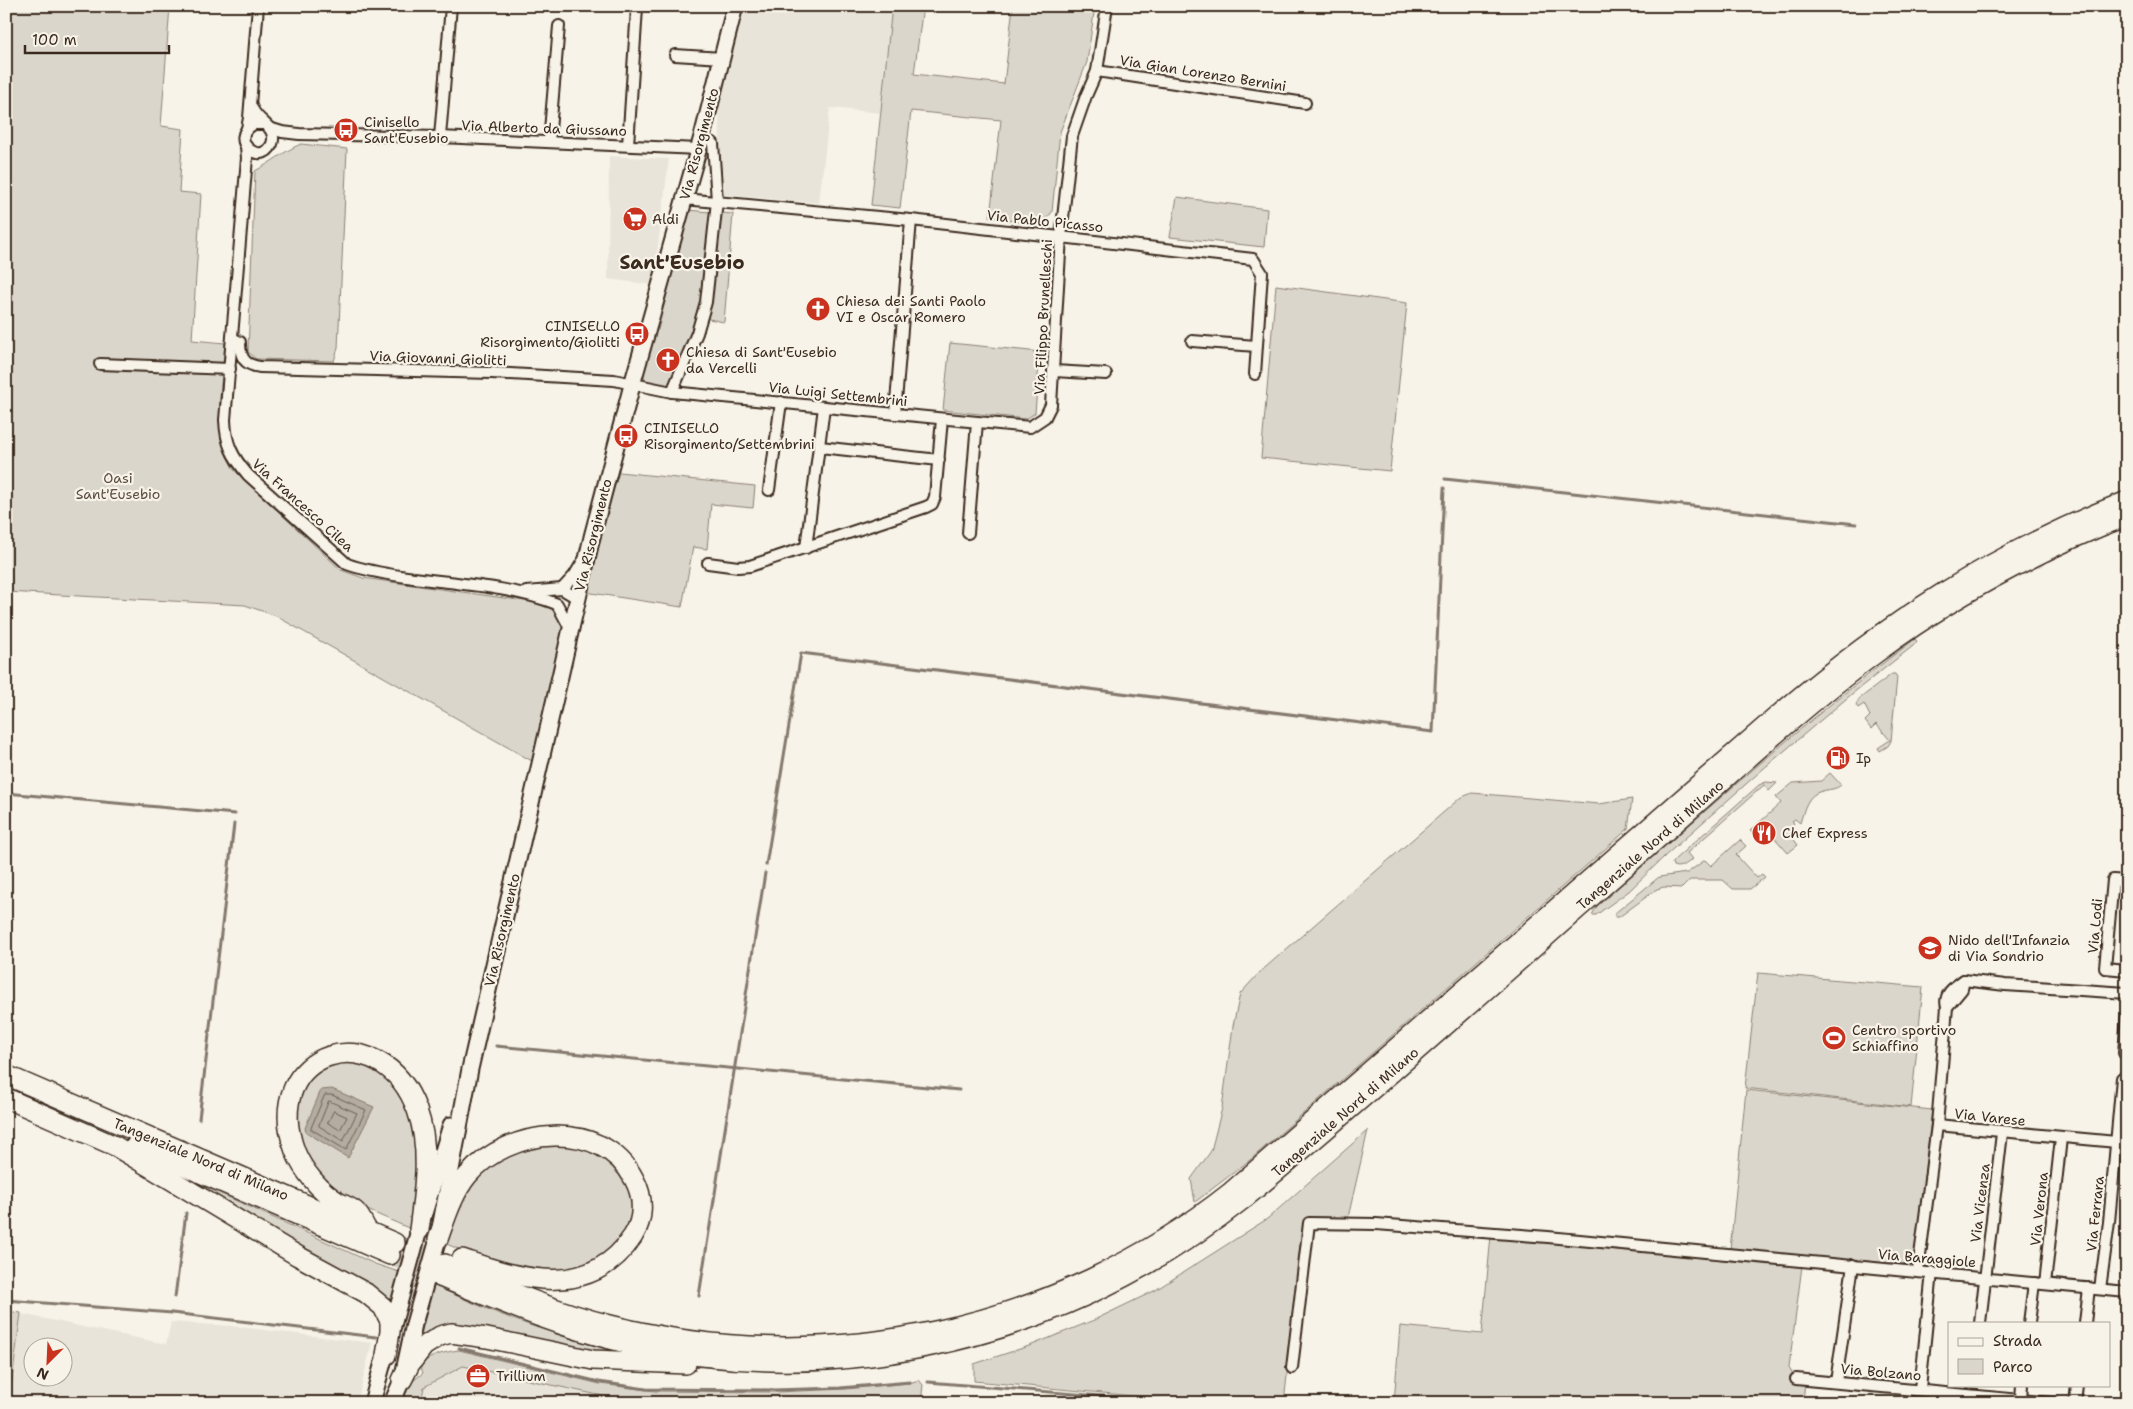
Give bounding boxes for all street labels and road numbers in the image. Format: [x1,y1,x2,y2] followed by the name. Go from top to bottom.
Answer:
[1118,51,1288,95] street label: Via Gian Lorenzo Bernini
[675,86,723,202] street label: Via Risorgimento
[461,116,627,140] street label: Via Alberto da Giussano
[986,206,1104,236] street label: Via Pablo Picasso
[1030,239,1056,395] street label: Via Filippo Brunelleschi
[369,347,507,369] street label: Via Giovanni Giolitti
[767,378,909,410] street label: Via Luigi Settembrini
[248,454,358,556] street label: Via Francesco Cilea
[570,477,616,593] street label: Via Risorgimento
[1573,776,1727,914] street label: Tangenziale Nord di Milano
[480,872,524,988] street label: Via Risorgimento
[2084,898,2106,954] street label: Via Lodi
[1268,1043,1422,1181] street label: Tangenziale Nord di Milano
[1953,1104,2027,1130] street label: Via Varese
[110,1114,292,1204] street label: Tangenziale Nord di Milano
[1966,1162,1994,1244] street label: Via Vicenza
[2026,1171,2052,1247] street label: Via Verona
[2082,1175,2108,1253] street label: Via Ferrara
[1877,1245,1977,1271] street label: Via Baraggiole
[1840,1359,1922,1385] street label: Via Bolzano

